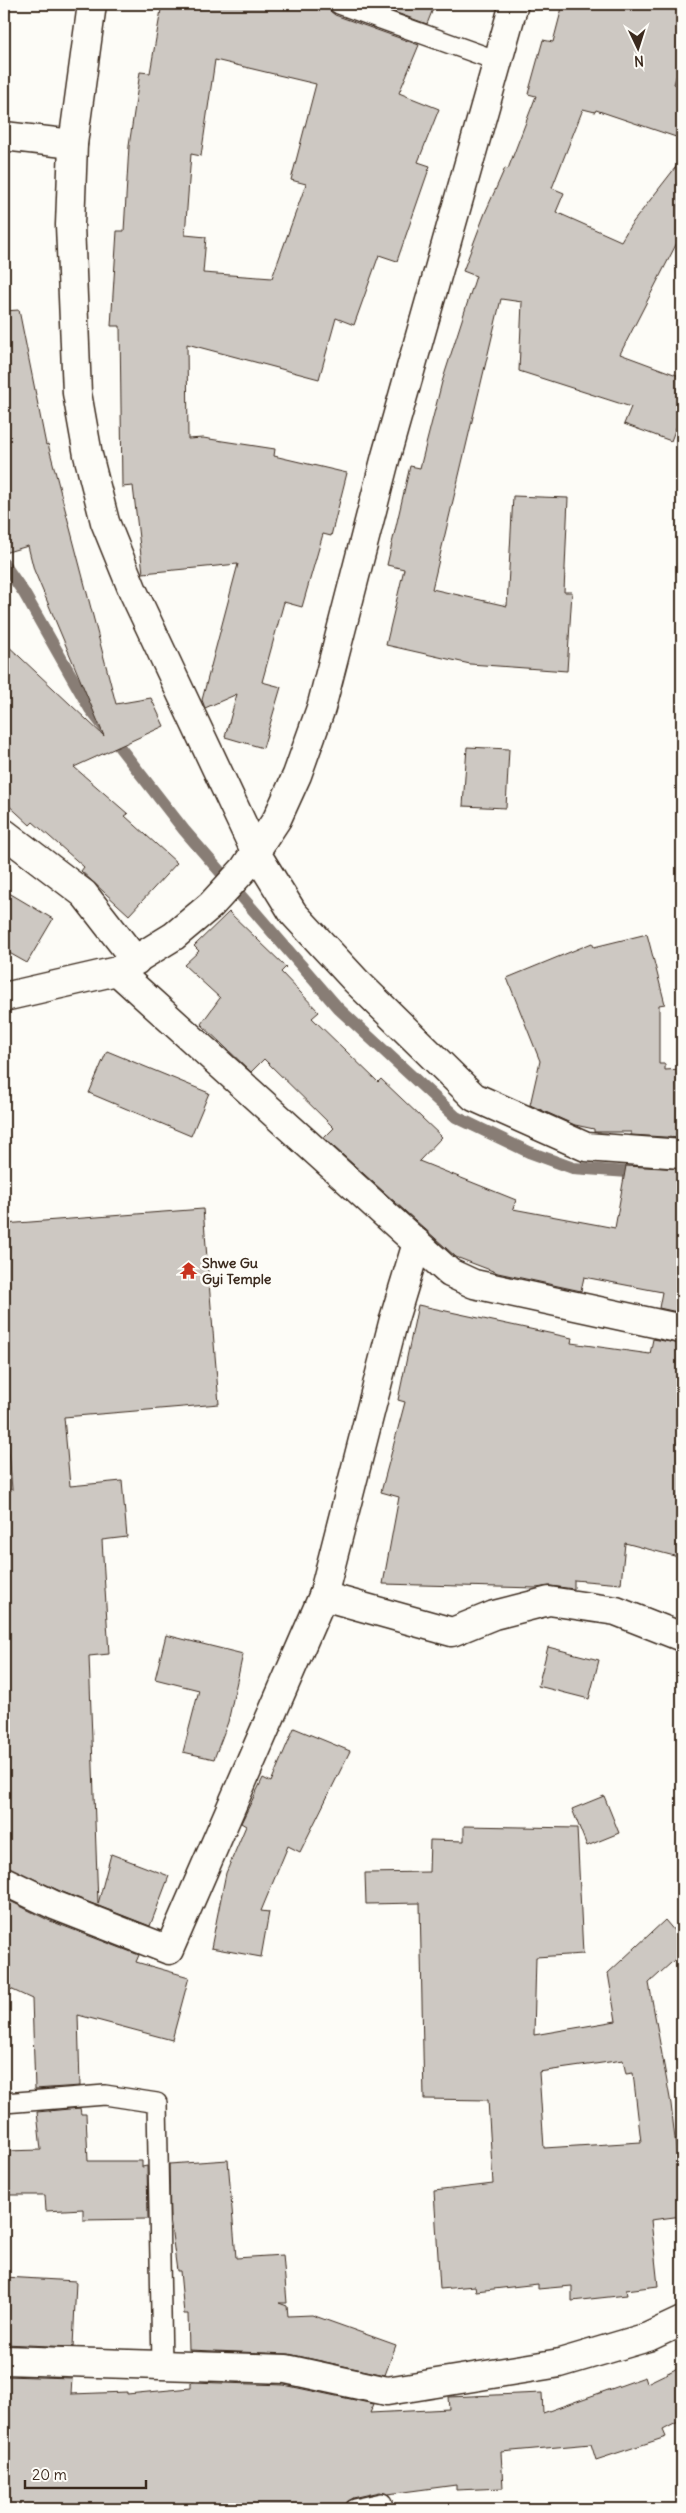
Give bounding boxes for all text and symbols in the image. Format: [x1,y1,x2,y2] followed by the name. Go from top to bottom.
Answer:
[614,22,664,72] north arrow
[633,52,644,70] text: N
[202,1254,272,1288] place label: Shwe Gu Gyi Temple
[178,1261,198,1281] temple icon: Shwe Gu Gyi Temple
[25,2458,146,2490] scale bar
[32,2465,67,2484] text: 20 m

